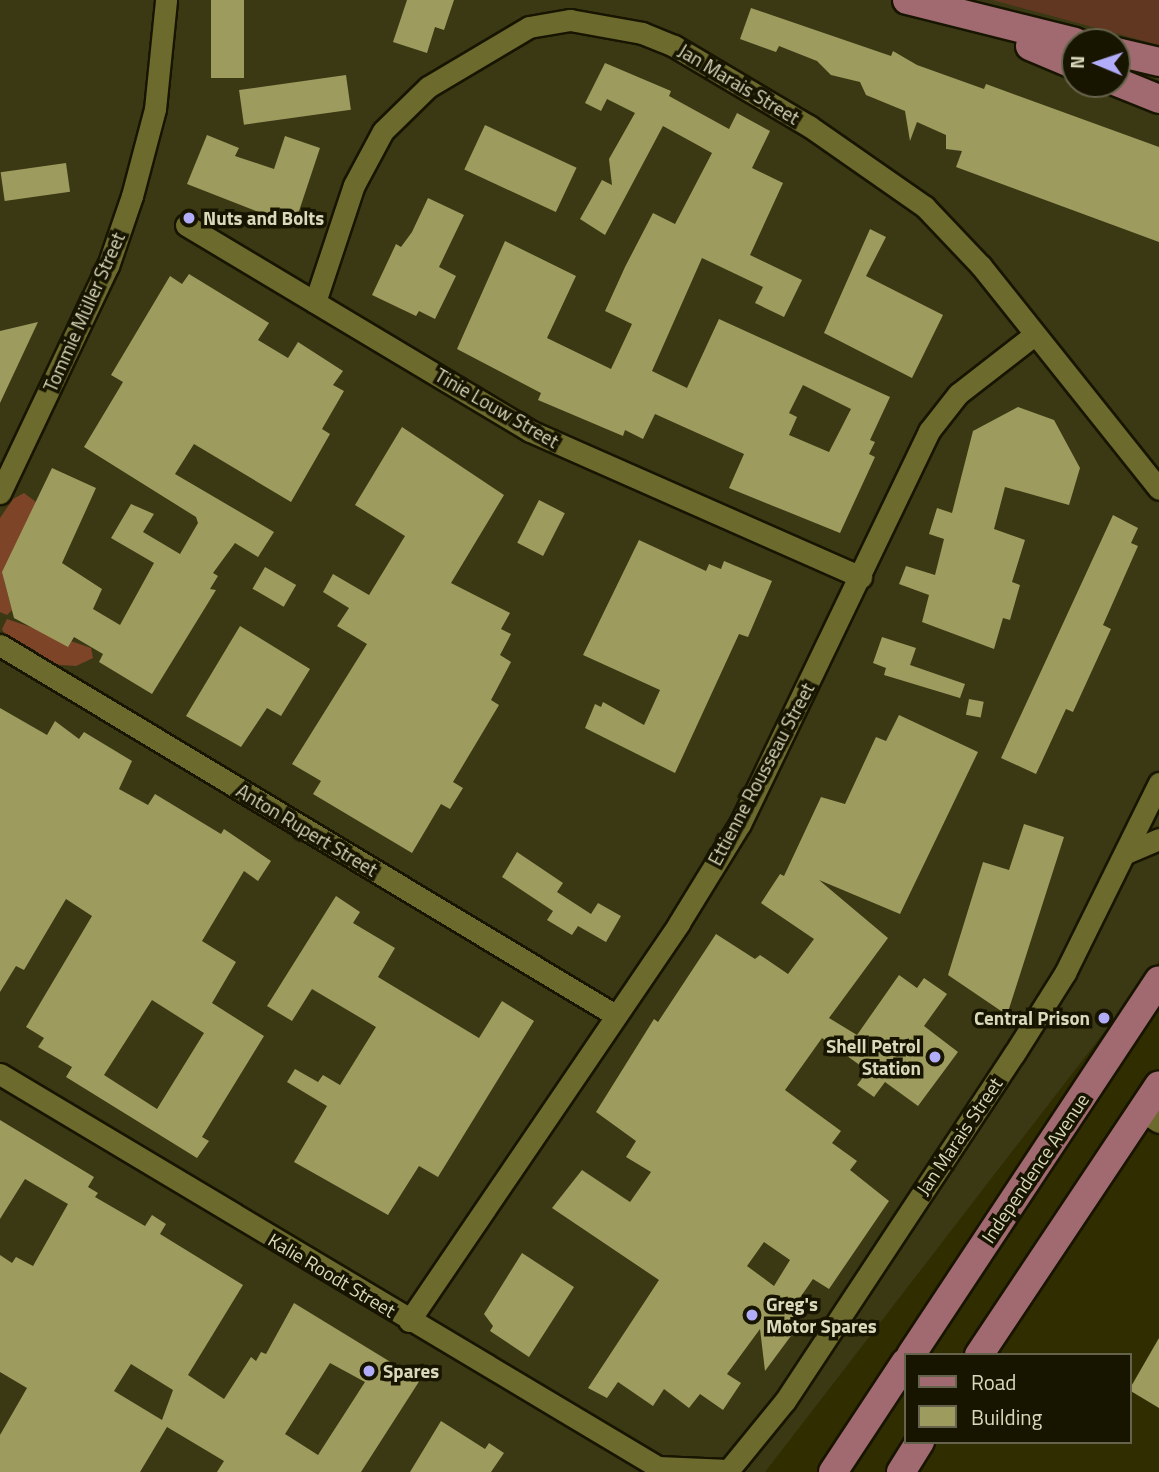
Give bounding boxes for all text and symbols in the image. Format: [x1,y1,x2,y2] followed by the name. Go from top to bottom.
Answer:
[1061,28,1131,98] north arrow
[674,39,804,129] street label: Jan Marais Street
[1062,55,1091,69] text: N
[203,207,324,229] place label: Nuts and Bolts
[181,210,197,226] marker: Nuts and Bolts
[39,229,129,395] street label: Tommie Müller Street
[431,363,563,453] street label: Tinie Louw Street
[703,679,819,869] street label: Ettienne Rousseau Street
[232,779,382,881] street label: Anton Rupert Street
[974,1007,1090,1029] place label: Central Prison
[1096,1010,1112,1026] marker: Central Prison
[826,1035,921,1079] place label: Shell Petrol Station
[927,1049,943,1065] marker: Shell Petrol Station
[911,1073,1007,1199] street label: Jan Marais Street
[976,1089,1094,1247] street label: Independence Avenue
[264,1228,400,1322] street label: Kalie Roodt Street
[766,1293,877,1337] place label: Greg's Motor Spares
[744,1307,760,1323] marker: Greg's Motor Spares
[904,1353,1131,1444] legend
[383,1360,439,1382] place label: Spares
[361,1363,377,1379] marker: Spares
[971,1366,1016,1398] text: Road
[971,1401,1042,1433] text: Building

